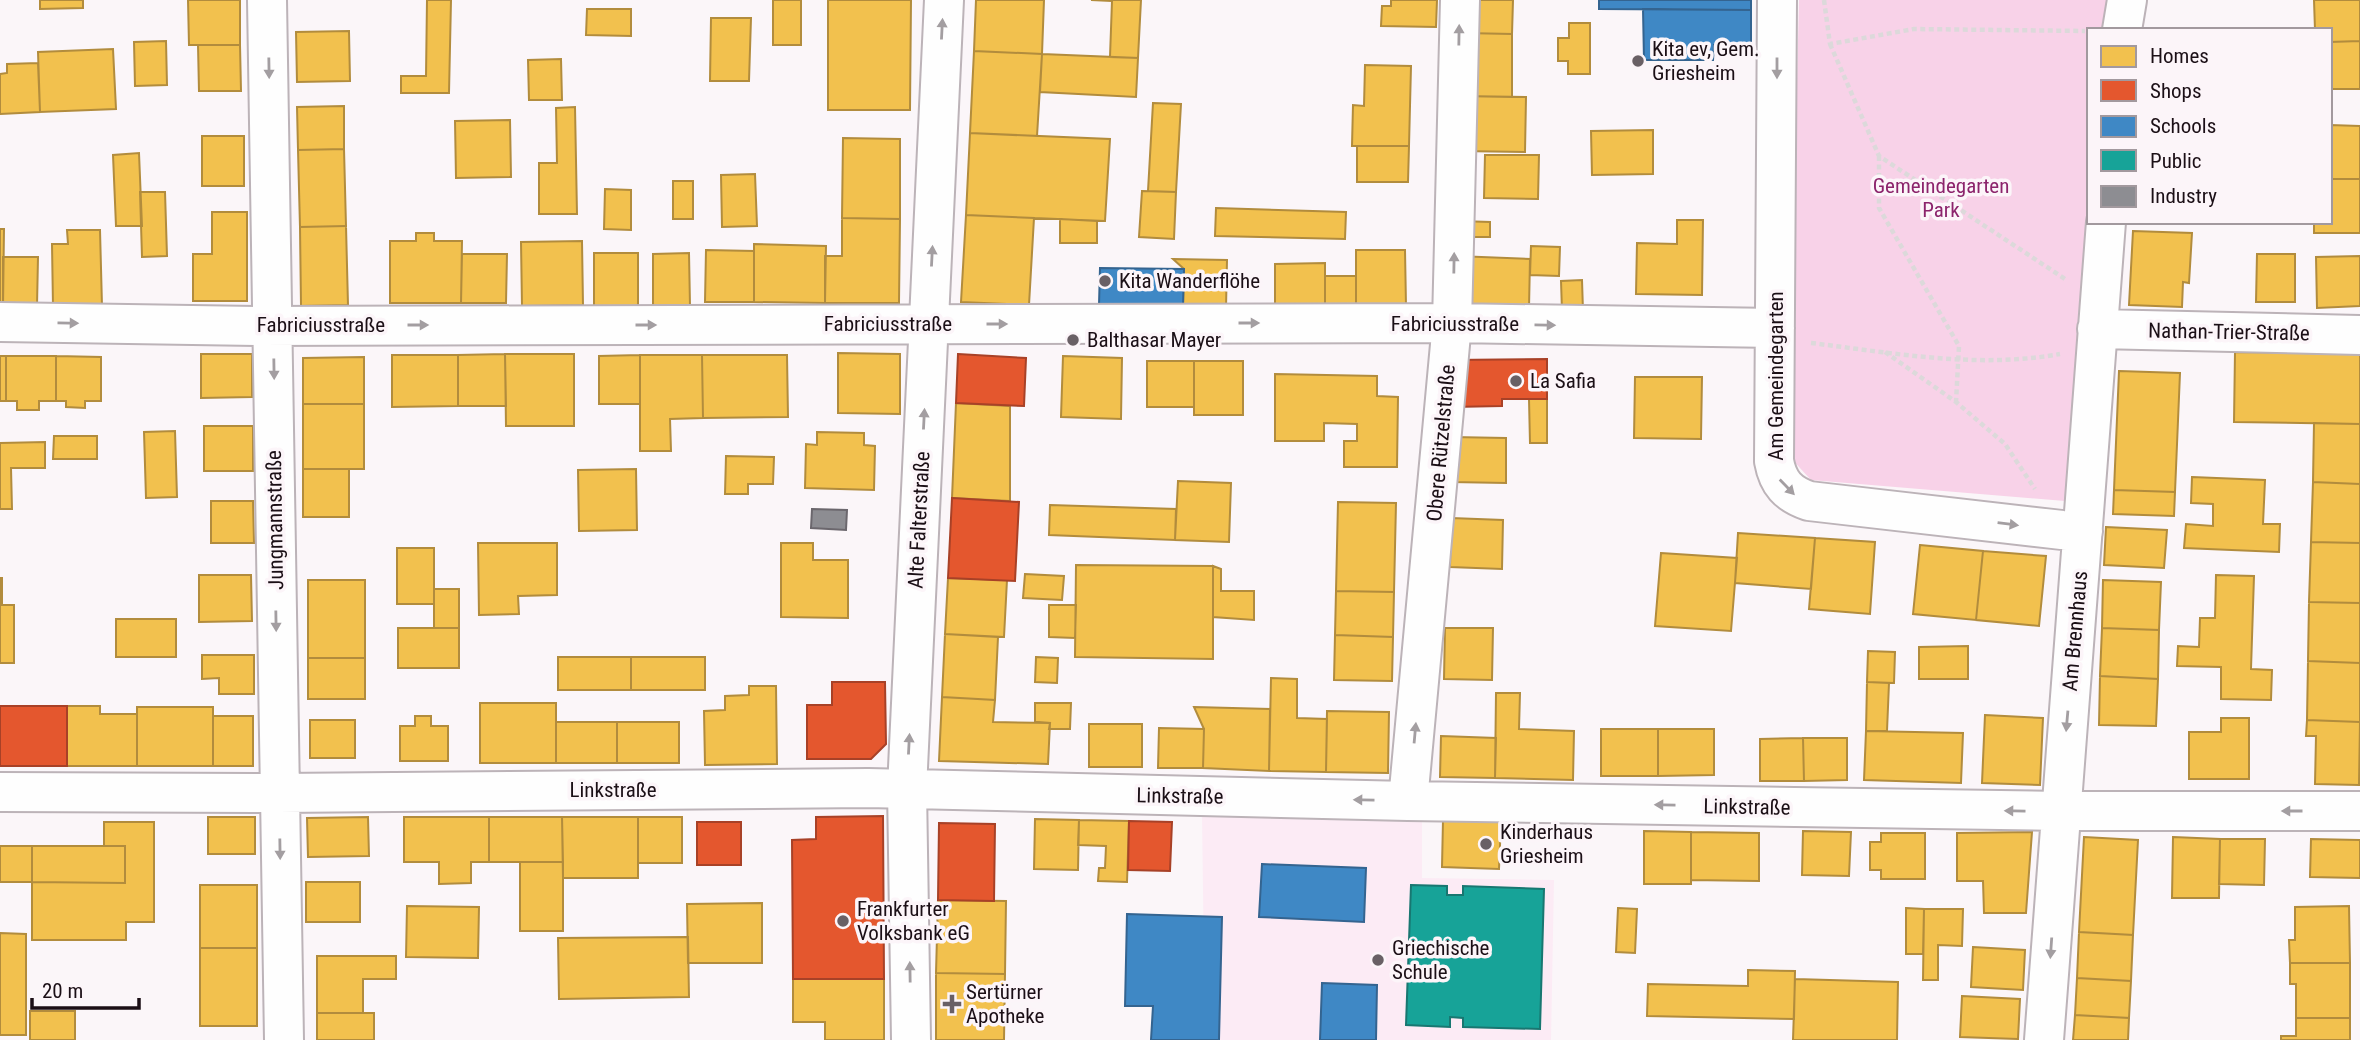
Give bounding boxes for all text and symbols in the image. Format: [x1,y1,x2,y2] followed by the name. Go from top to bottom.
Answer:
[937,17,948,39] one-way arrow
[1454,24,1465,46] one-way arrow
[2087,28,2332,224] legend
[1652,37,1760,85] place label: Kita ev, Gem. Griesheim
[2150,44,2209,68] text: Homes
[1630,53,1646,69] marker: Kita ev, Gem. Griesheim
[263,57,274,79] one-way arrow
[1771,57,1783,79] one-way arrow
[2150,79,2202,103] text: Shops
[2150,114,2216,138] text: Schools
[2150,149,2202,173] text: Public
[1873,174,2009,222] park label: Gemeindegarten Park
[2150,184,2217,208] text: Industry
[926,245,937,267] one-way arrow
[1448,251,1459,273] one-way arrow
[1119,269,1260,293] place label: Kita Wanderflöhe
[1097,273,1113,289] marker: Kita Wanderflöhe
[1764,291,1788,461] street label: Am Gemeindegarten
[824,312,952,336] street label: Fabriciusstraße
[1391,312,1519,336] street label: Fabriciusstraße
[257,313,385,337] street label: Fabriciusstraße
[57,317,79,329] one-way arrow
[1238,317,1260,329] one-way arrow
[986,318,1008,330] one-way arrow
[407,319,429,331] one-way arrow
[635,319,657,331] one-way arrow
[1534,319,1556,330] one-way arrow
[2148,319,2310,345] street label: Nathan-Trier-Straße
[1087,328,1221,352] place label: Balthasar Mayer
[1065,332,1081,348] marker: Balthasar Mayer
[268,358,280,380] one-way arrow
[1422,363,1460,523] street label: Obere Rützelstraße
[1530,369,1596,393] place label: La Safia
[1508,373,1524,389] marker: La Safia
[919,408,930,430] one-way arrow
[262,450,288,590] street label: Jungmannstraße
[903,451,935,589] street label: Alte Falterstraße
[1778,479,1795,496] one-way arrow
[1997,519,2019,530] one-way arrow
[2058,570,2092,692] street label: Am Brennhaus
[270,610,282,632] one-way arrow
[2061,710,2072,732] one-way arrow
[1409,722,1420,744] one-way arrow
[903,733,914,755] one-way arrow
[569,778,657,802] street label: Linkstraße
[1136,783,1224,809] street label: Linkstraße
[1703,794,1791,820] street label: Linkstraße
[1353,795,1375,806] one-way arrow
[1654,800,1676,811] one-way arrow
[2004,805,2026,817] one-way arrow
[2281,805,2303,817] one-way arrow
[1500,820,1593,868] place label: Kinderhaus Griesheim
[1478,836,1494,852] marker: Kinderhaus Griesheim
[274,838,286,860] one-way arrow
[857,897,970,945] place label: Frankfurter Volksbank eG
[835,913,851,929] marker: Frankfurter Volksbank eG
[1392,936,1490,984] place label: Griechische Schule
[2045,937,2056,959] one-way arrow
[1370,952,1386,968] marker: Griechische Schule
[904,961,916,983] one-way arrow
[32,967,138,1011] scale bar
[42,979,83,1003] text: 20 m
[966,980,1044,1028] place label: Sertürner Apotheke
[944,996,960,1012] marker: Sertürner Apotheke

